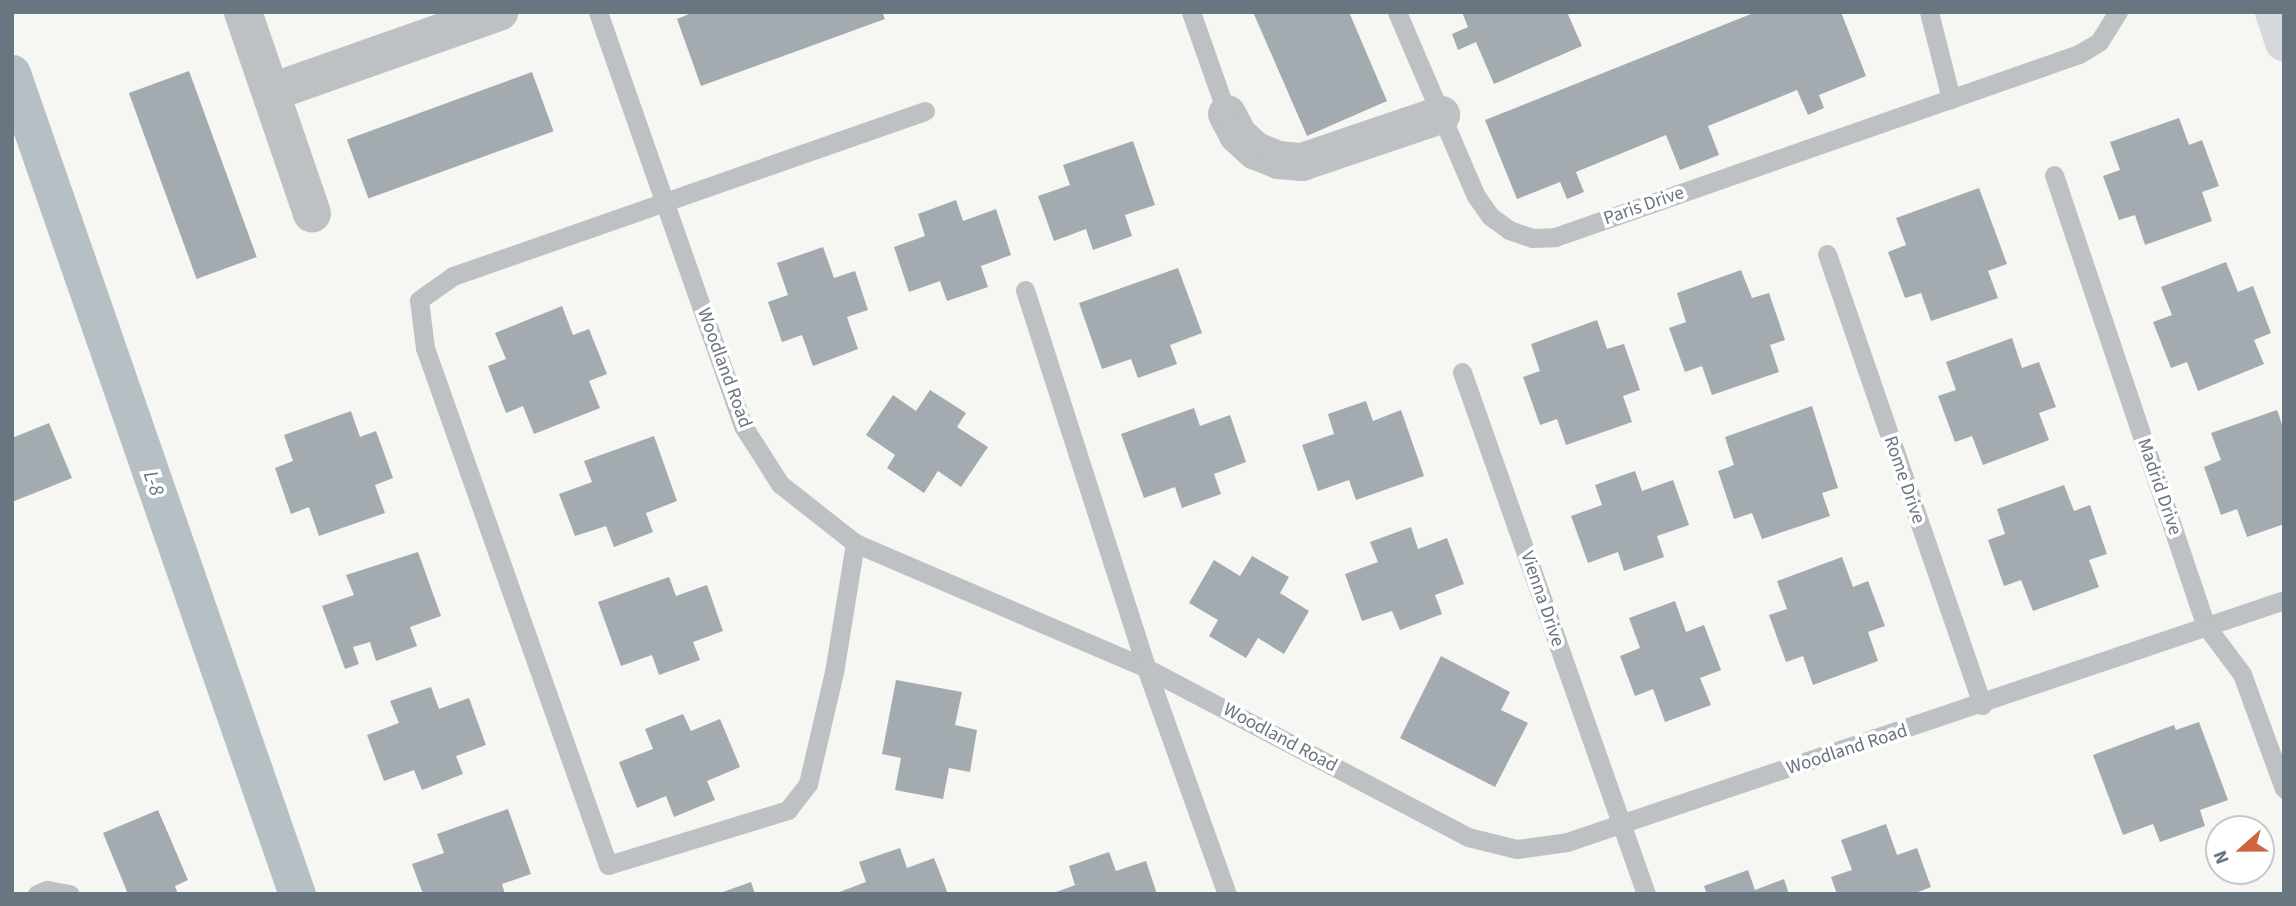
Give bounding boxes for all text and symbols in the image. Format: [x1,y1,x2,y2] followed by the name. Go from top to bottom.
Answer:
[1601,182,1687,230] street label: Paris Drive
[692,305,756,431] street label: Woodland Road
[1878,433,1930,527] street label: Rome Drive
[2132,436,2186,538] street label: Madrid Drive
[138,467,170,499] water label: L-8
[1515,548,1569,650] street label: Vienna Drive
[1219,698,1341,778] street label: Woodland Road
[1784,720,1910,780] street label: Woodland Road
[2205,815,2275,885] north arrow
[2207,846,2237,868] text: N

